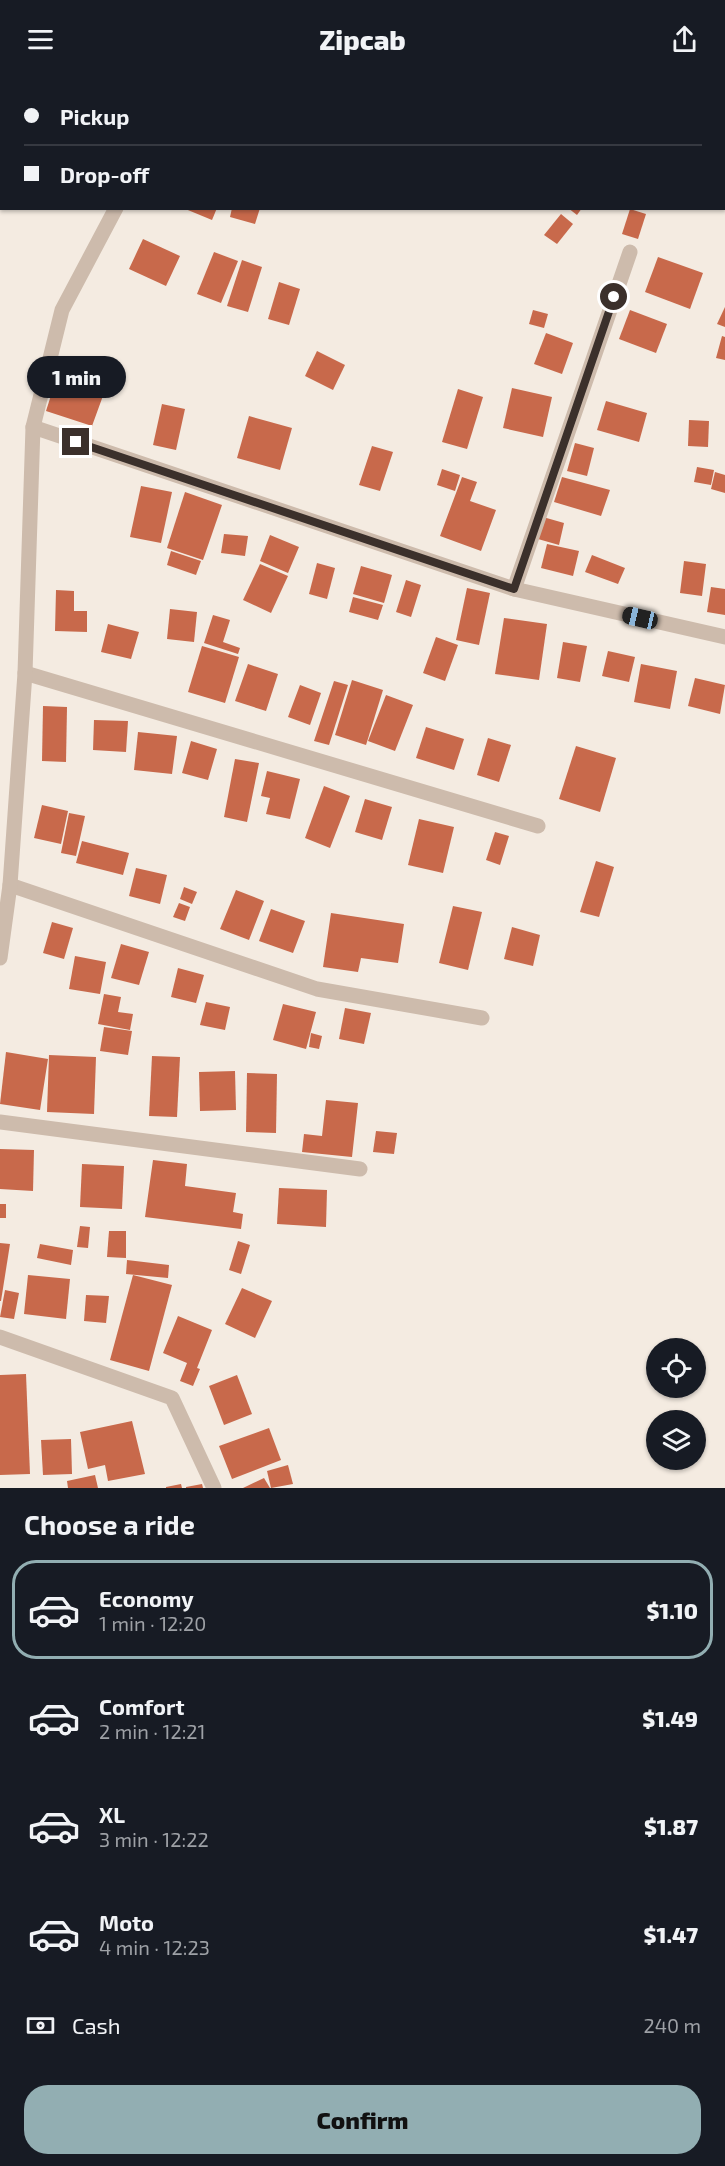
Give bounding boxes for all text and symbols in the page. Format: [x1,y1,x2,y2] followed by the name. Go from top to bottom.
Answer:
[24,23,57,56] icon: menu
[319,23,406,55] text: Zipcab
[668,23,701,56] icon: share
[60,103,129,129] text: Pickup
[60,161,149,187] text: Drop-off
[600,283,627,310] route start
[26,355,125,397] callout: 1 min
[52,365,101,389] text: 1 min
[62,428,89,455] route end
[620,605,660,631] car
[646,1338,706,1470] map controls
[646,1338,706,1398] button: locate
[646,1410,706,1470] button: layers
[24,1508,195,1540] text: Choose a ride
[27,1583,81,1637] icon: car
[99,1585,194,1611] text: Economy
[646,1597,698,1623] text: $1.10
[99,1611,206,1635] text: 1 min · 12:20
[27,1691,81,1745] icon: car
[99,1693,184,1719] text: Comfort
[642,1705,698,1731] text: $1.49
[99,1719,206,1743] text: 2 min · 12:21
[27,1799,81,1853] icon: car
[99,1801,125,1827] text: XL
[644,1813,698,1839] text: $1.87
[99,1827,209,1851] text: 3 min · 12:22
[27,1907,81,1961] icon: car
[99,1909,154,1935] text: Moto
[644,1921,698,1947] text: $1.47
[99,1935,210,1959] text: 4 min · 12:23
[24,2009,57,2042] icon: cash
[72,2012,121,2038] text: Cash
[643,2013,701,2037] text: 240 m
[24,2085,701,2154] button: Confirm

